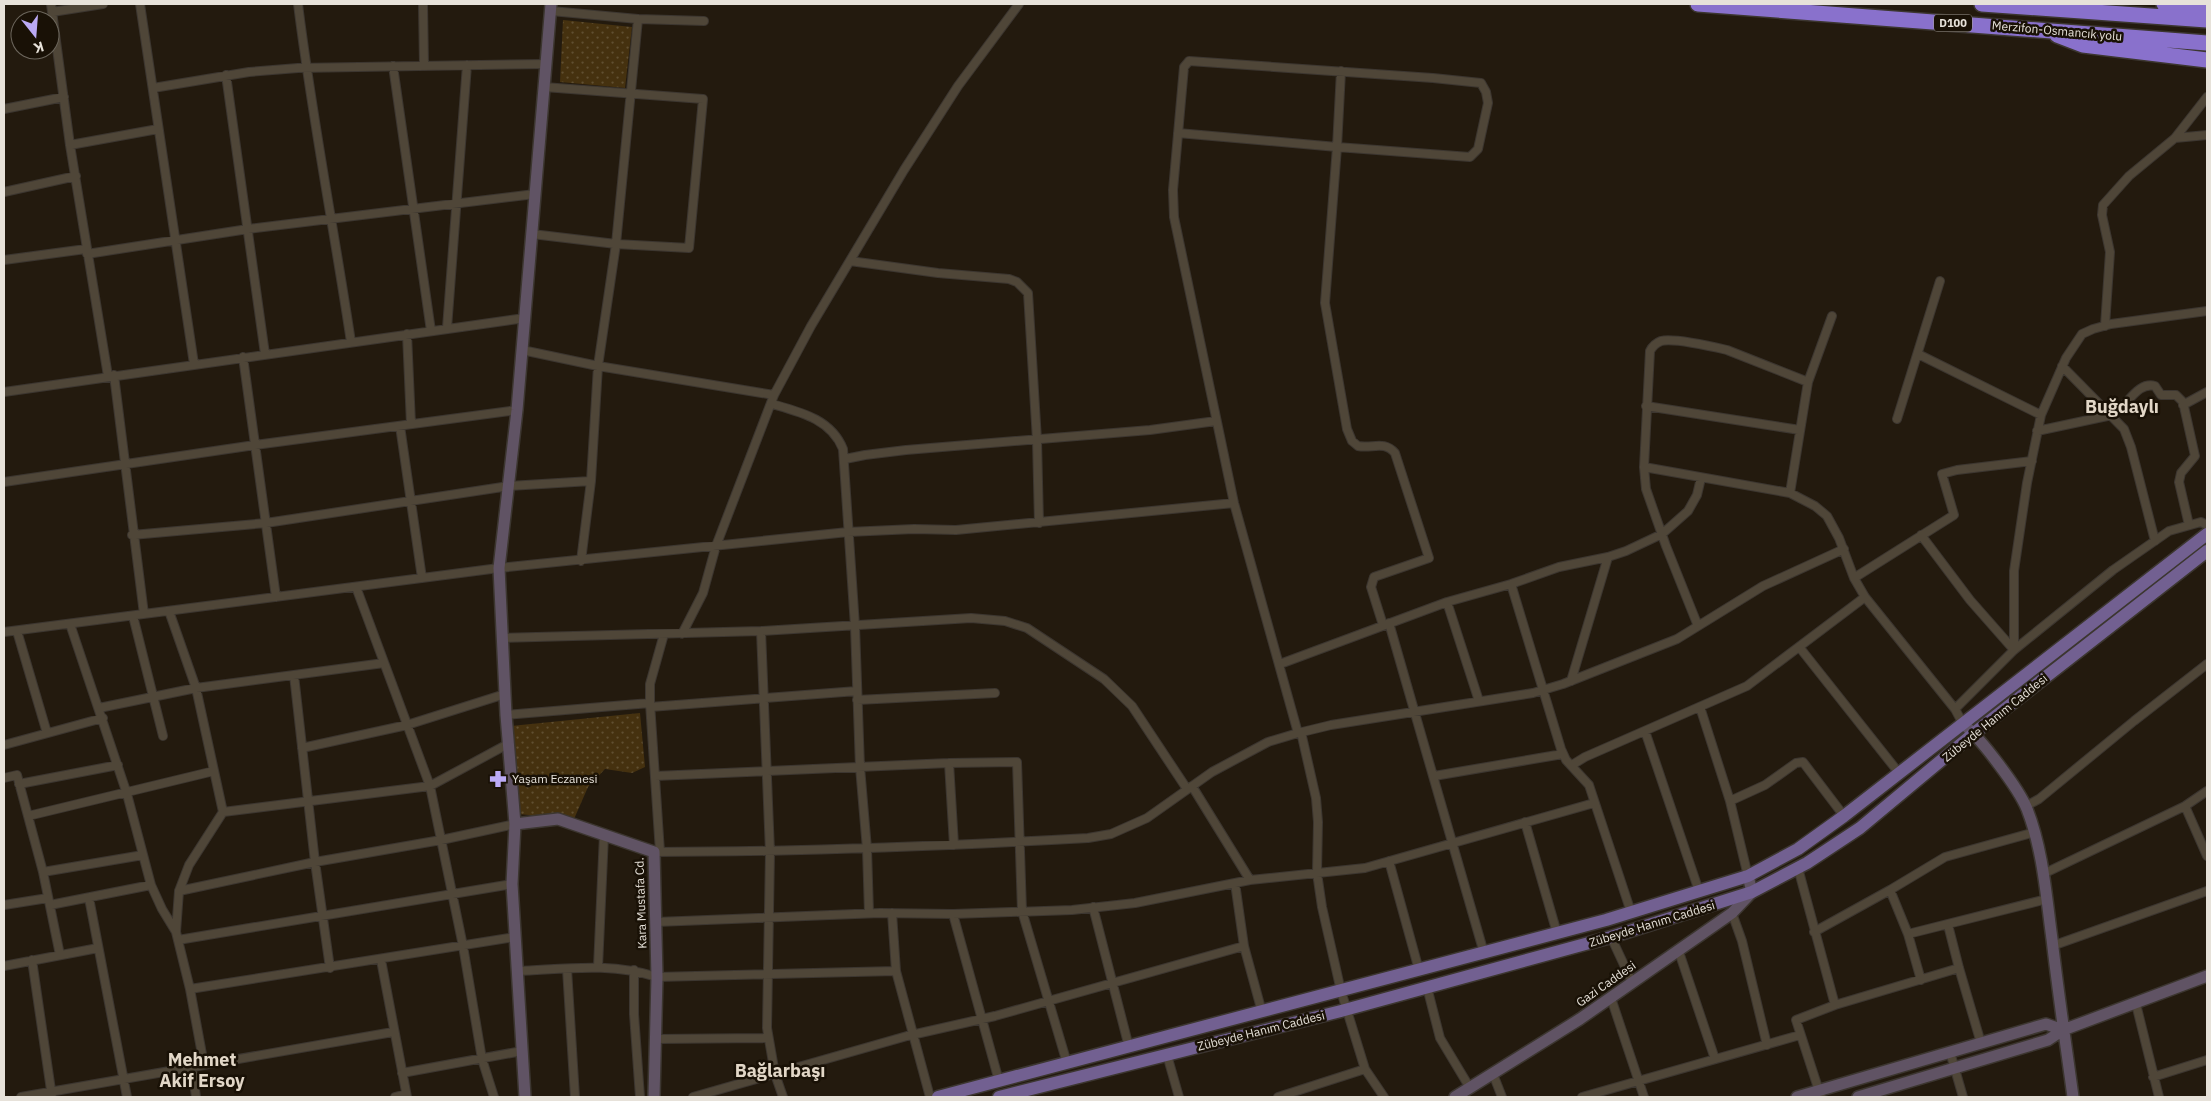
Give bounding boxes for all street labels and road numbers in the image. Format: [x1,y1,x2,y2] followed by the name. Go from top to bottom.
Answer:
[1934,14,1972,32] road number: D100
[1991,17,2123,44] street label: Merzifon-Osmancık yolu
[1939,671,2050,765] street label: Zübeyde Hanım Caddesi
[631,857,650,949] street label: Kara Mustafa Cd.
[1587,897,1717,950] street label: Zübeyde Hanım Caddesi
[1573,958,1638,1010] street label: Gazi Caddesi
[1196,1007,1326,1054] street label: Zübeyde Hanım Caddesi

